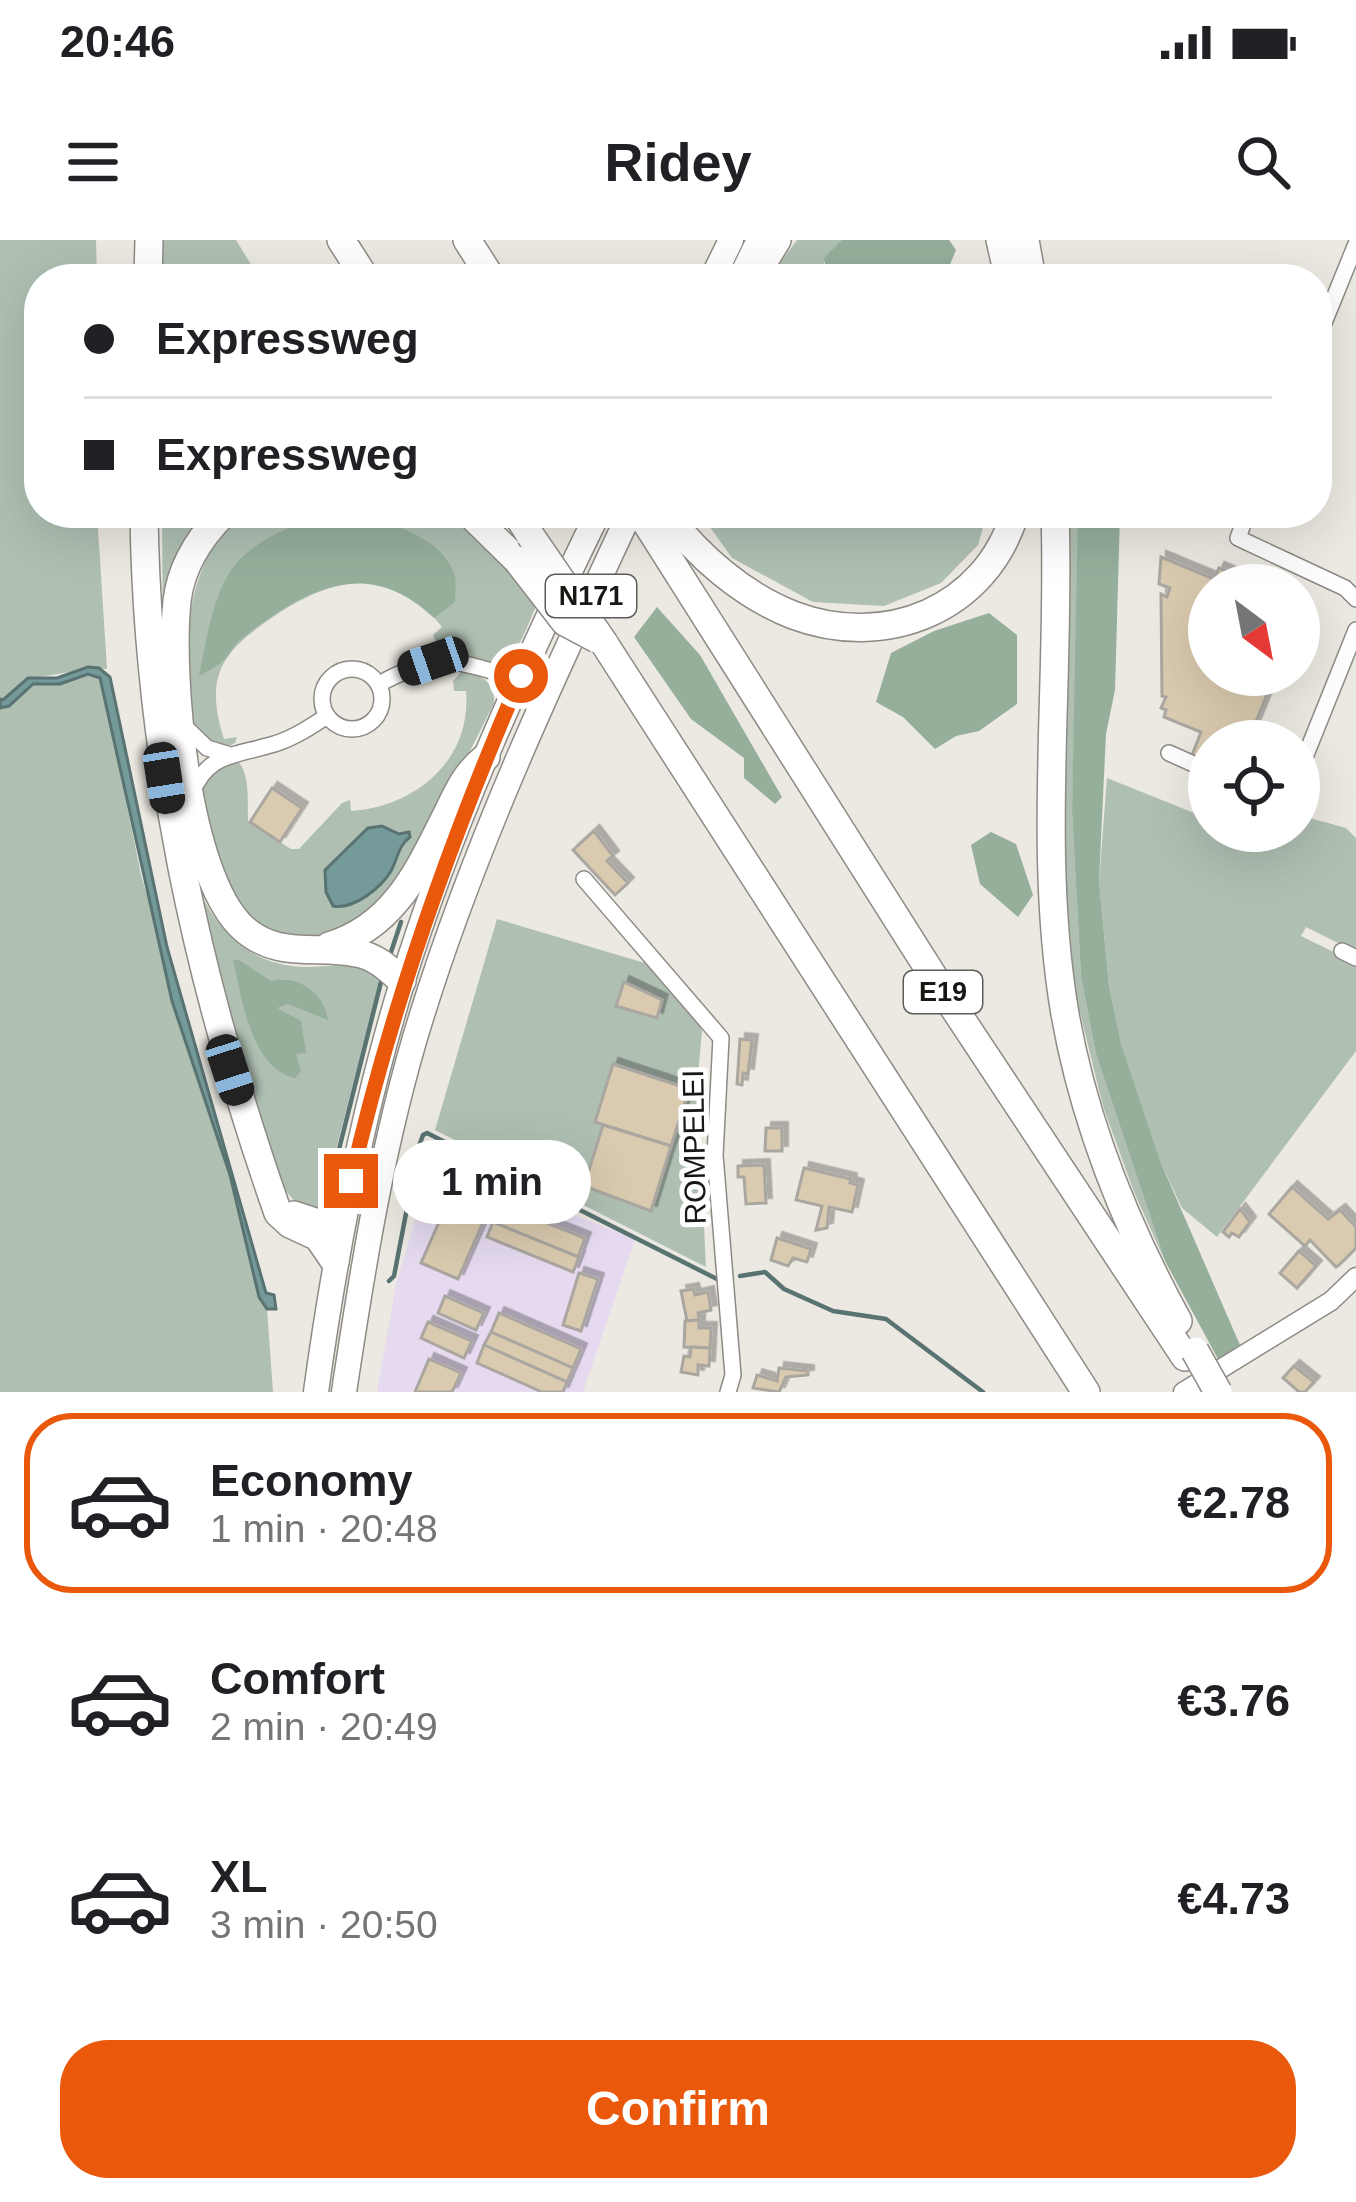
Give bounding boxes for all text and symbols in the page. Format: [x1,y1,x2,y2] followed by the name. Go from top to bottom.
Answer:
[60,16,175,67] text: 20:46
[60,129,126,195] icon: menu
[1230,129,1296,195] icon: search
[604,132,752,192] text: Ridey
[156,313,419,364] text: Expressweg
[156,429,419,480] text: Expressweg
[1188,564,1320,696] north arrow
[1188,564,1320,852] map controls
[546,575,636,617] road number: N171
[393,632,473,690] car
[494,649,548,703] route start
[1188,720,1320,852] button: locate
[141,740,187,816] car
[904,971,982,1013] road number: E19
[202,1030,258,1110] car
[676,1069,712,1225] street label: ROMPELEI
[393,1139,591,1223] callout: 1 min
[324,1154,378,1208] route end
[441,1160,543,1203] text: 1 min
[66,1449,174,1557] icon: car
[210,1455,413,1506] text: Economy
[1177,1477,1290,1528] text: €2.78
[210,1507,438,1550] text: 1 min · 20:48
[66,1647,174,1755] icon: car
[210,1653,385,1704] text: Comfort
[1177,1675,1290,1726] text: €3.76
[210,1705,438,1748] text: 2 min · 20:49
[66,1845,174,1953] icon: car
[210,1851,268,1902] text: XL
[1177,1873,1290,1924] text: €4.73
[210,1903,438,1946] text: 3 min · 20:50
[60,2040,1296,2178] button: Confirm

